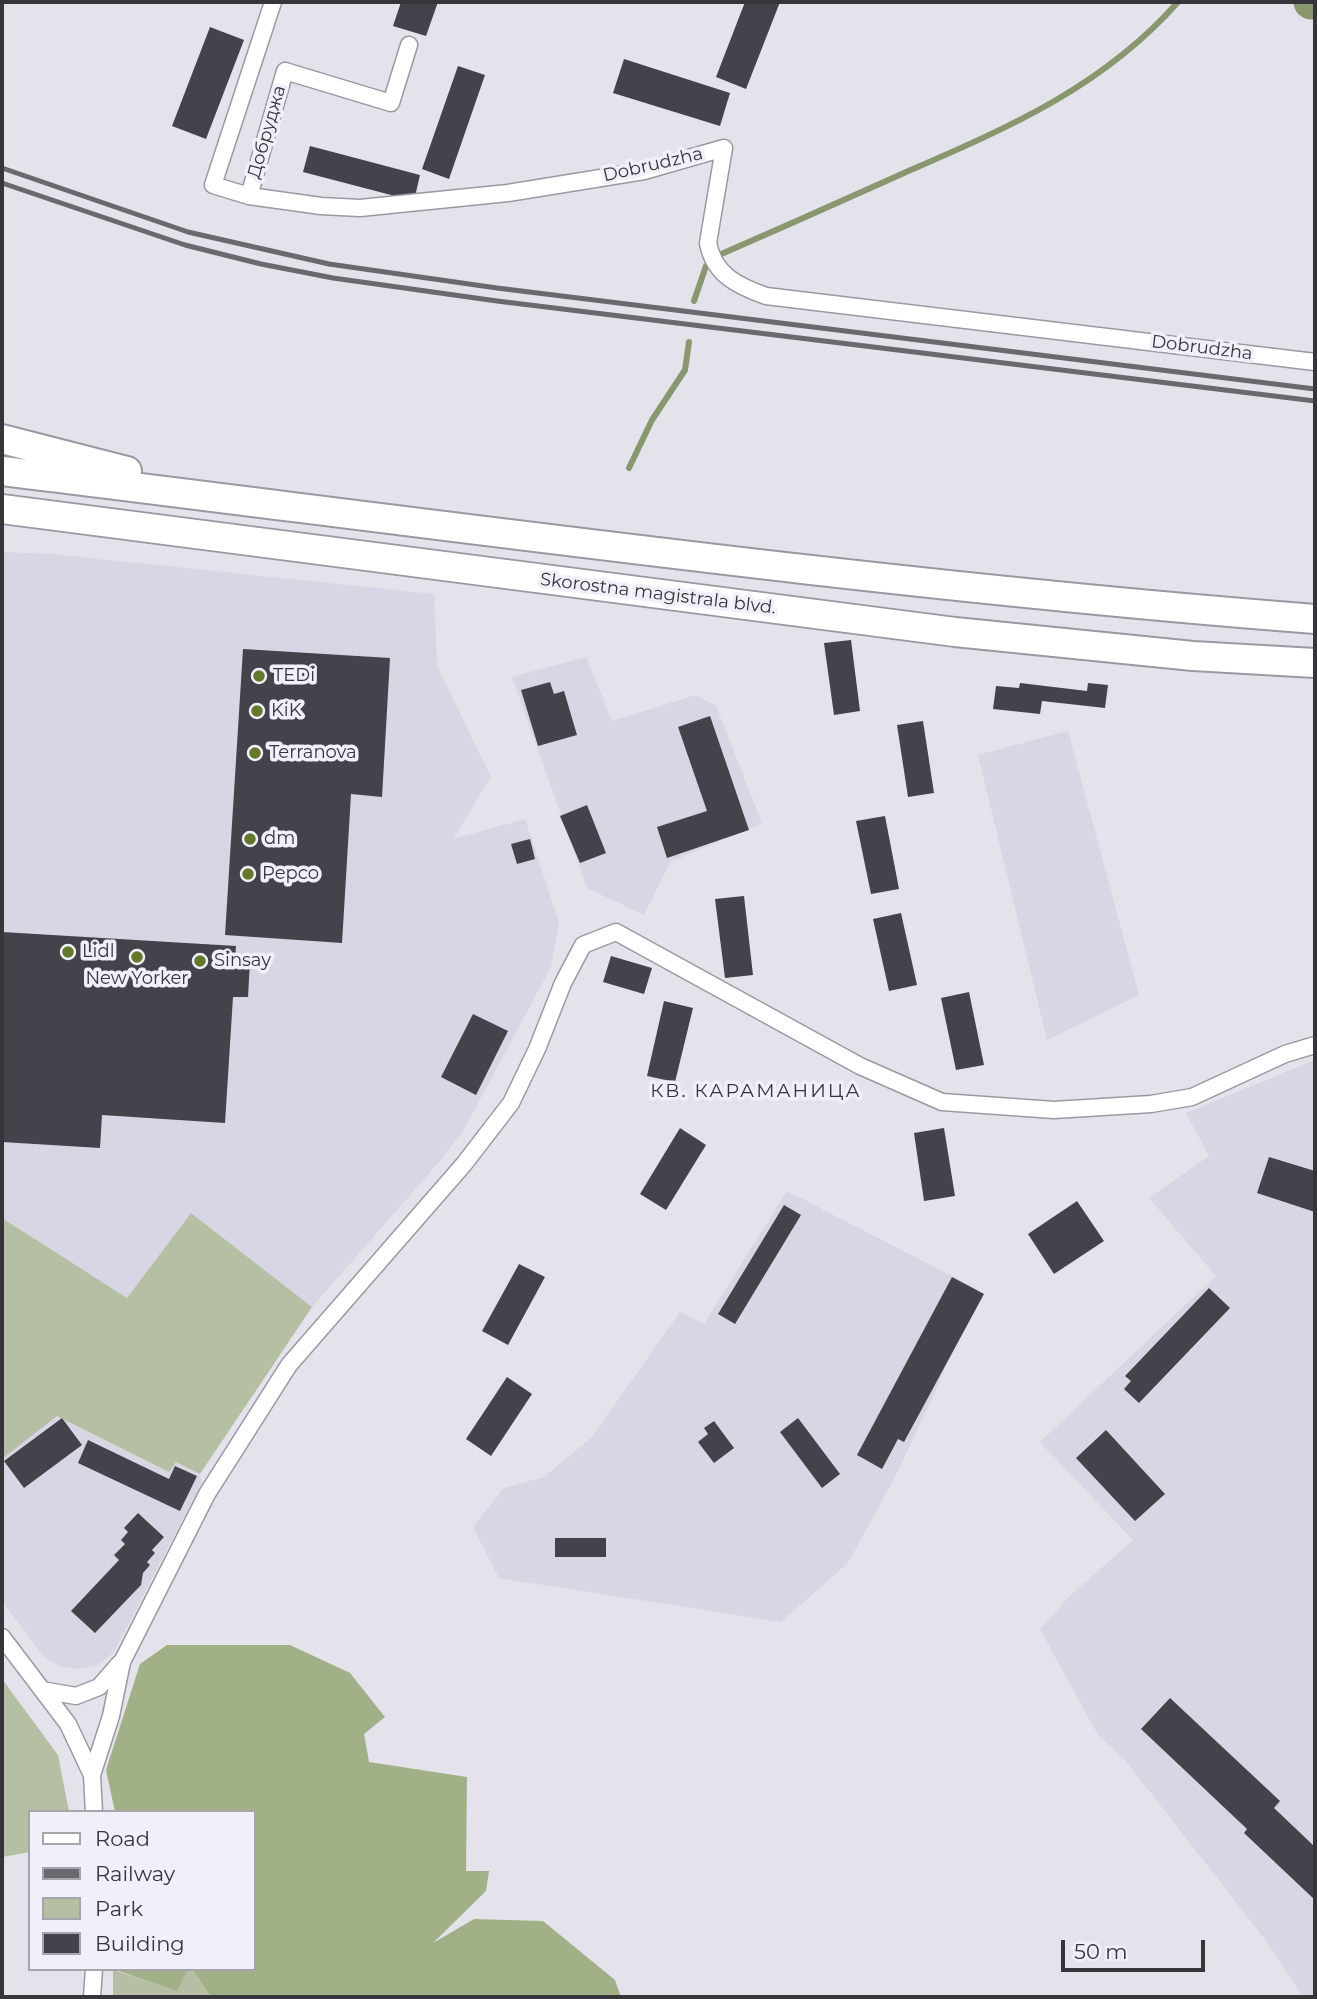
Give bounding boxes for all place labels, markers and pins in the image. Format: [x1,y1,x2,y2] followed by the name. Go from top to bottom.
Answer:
[273,665,315,687] place label: TEDi
[251,668,267,684] marker: TEDi
[271,700,301,722] place label: KiK
[249,703,265,719] marker: KiK
[269,742,357,764] place label: Terranova
[247,745,263,761] marker: Terranova
[264,828,295,850] place label: dm
[242,831,258,847] marker: dm
[262,863,319,885] place label: Pepco
[240,866,256,882] marker: Pepco
[82,941,114,963] place label: Lidl
[60,944,76,960] marker: Lidl
[129,949,145,965] marker: New Yorker
[214,950,271,972] place label: Sinsay
[192,953,208,969] marker: Sinsay
[85,968,189,990] place label: New Yorker

